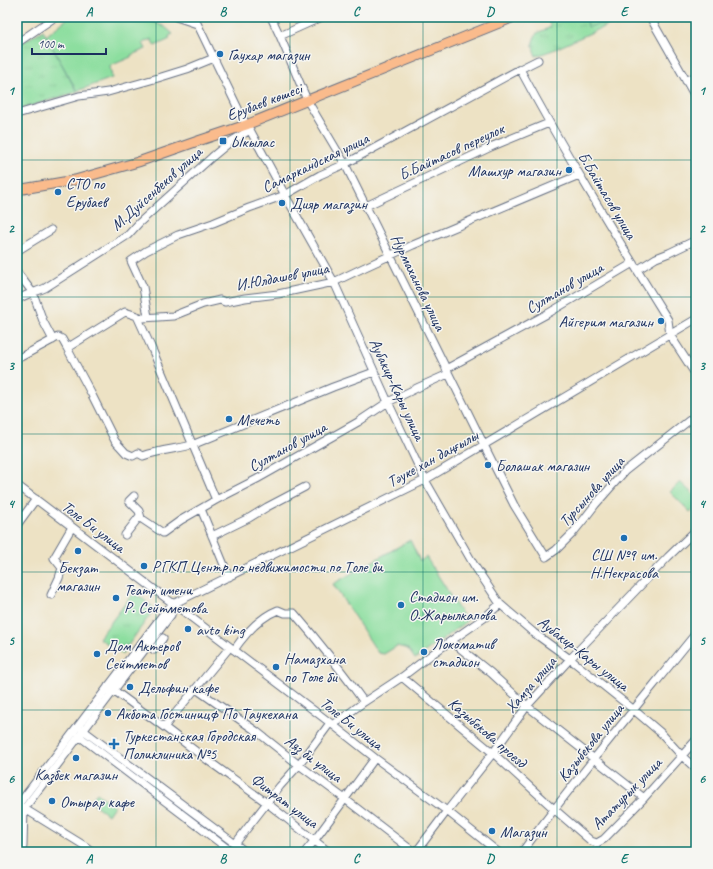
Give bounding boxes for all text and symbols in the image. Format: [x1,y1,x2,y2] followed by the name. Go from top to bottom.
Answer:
[86,4,94,20] text: A
[220,4,228,20] text: B
[353,4,361,20] text: C
[486,4,495,20] text: D
[621,4,630,20] text: E
[32,30,106,56] scale bar
[38,36,65,52] text: 100 m
[228,45,311,65] place label: Гаухар магазин
[215,49,225,59] marker: Гаухар магазин
[224,78,307,125] street label: Ерубаев көшесі
[8,83,16,99] text: 1
[699,83,707,99] text: 1
[396,118,509,185] street label: Б.Байтасов переулок
[259,128,373,197] street label: Самаркандская улица
[231,132,276,152] place label: Ыкылас
[218,136,228,146] marker: Ыкылас
[107,141,208,235] street label: М.Дуйсенбеков улица
[573,148,642,244] street label: Б.Байтасов улица
[468,161,562,181] place label: Машхур магазин
[564,165,574,175] marker: Машхур магазин
[66,174,110,212] place label: СТО по Ерубаев
[53,187,63,197] marker: СТО по Ерубаев
[290,194,369,214] place label: Дияр магазин
[277,198,287,208] marker: Дияр магазин
[8,221,15,237] text: 2
[699,221,706,237] text: 2
[386,231,451,335] street label: Нурмаханова улица
[522,257,608,318] street label: Султанов улица
[234,258,332,296] street label: И.Юлдашев улица
[559,312,654,332] place label: Айгерим магазин
[656,316,666,326] marker: Айгерим магазин
[365,335,430,445] street label: Аубакир-Кары улица
[8,358,15,374] text: 3
[699,358,706,374] text: 3
[237,410,280,430] place label: Мечеть
[224,414,234,424] marker: Мечеть
[245,417,331,476] street label: Султанов улица
[383,425,483,492] street label: Тәуке хан даңғылы
[555,451,630,531] street label: Турсынова улица
[496,456,591,476] place label: Болашак магазин
[483,460,493,470] marker: Болашак магазин
[8,496,16,512] text: 4
[58,496,130,558] street label: Толе Би улица
[699,496,707,512] text: 4
[619,533,629,543] marker: СШ №9 им. Н.Некрасова
[590,545,659,583] place label: СШ №9 им. Н.Некрасова
[73,546,83,556] marker: Бекзат магазин
[152,557,384,577] place label: РГКП Центр по недвижимости по Толе би
[56,558,101,596] place label: Бекзат магазин
[139,561,149,571] marker: РГКП Центр по недвижимости по Толе би
[124,580,208,618] place label: Театр имени Р. Сейтметова
[409,587,497,625] place label: Стадион им. О.Жарылкапова
[111,593,121,603] marker: Театр имени Р. Сейтметова
[396,600,406,610] marker: Стадион им. О.Жарылкапова
[534,612,634,696] street label: Аубакир-Кары улица
[196,620,246,640] place label: avto king
[183,624,193,634] marker: avto king
[8,633,15,649] text: 5
[699,633,706,649] text: 5
[432,634,498,672] place label: Локоматив стадион
[105,636,182,674] place label: Дом Актеров Сейтметов
[419,647,429,657] marker: Локоматив стадион
[92,649,102,659] marker: Дом Актеров Сейтметов
[284,649,346,687] place label: Намазхана по Толе би
[501,651,562,717] street label: Хамза улица
[271,662,281,672] marker: Намазхана по Толе би
[138,678,220,698] place label: Дельфин кафе
[125,682,135,692] marker: Дельфин кафе
[316,693,388,755] street label: Толе Би улица
[444,693,532,773] street label: Казыбекова проезд
[553,698,629,786] street label: Казыбекова улица
[116,704,299,724] place label: Акбота Гостиницф По Таукехана
[103,708,113,718] marker: Акбота Гостиницф По Таукехана
[123,726,257,764] place label: Туркестанская Городская Поликлиника №5
[281,731,347,788] street label: Аяз би улица
[108,738,120,750] marker: Туркестанская Городская Поликлиника №5
[587,752,667,834] street label: Ататурык улица
[71,753,81,763] marker: Казбек магазин
[35,765,119,785] place label: Казбек магазин
[247,769,323,834] street label: Фитрат улица
[8,771,15,787] text: 6
[699,771,706,787] text: 6
[60,792,136,812] place label: Отырар кафе
[47,796,57,806] marker: Отырар кафе
[500,822,548,842] place label: Магазин
[487,826,497,836] marker: Магазин
[86,851,94,867] text: A
[220,851,228,867] text: B
[353,851,361,867] text: C
[486,851,495,867] text: D
[621,851,630,867] text: E

